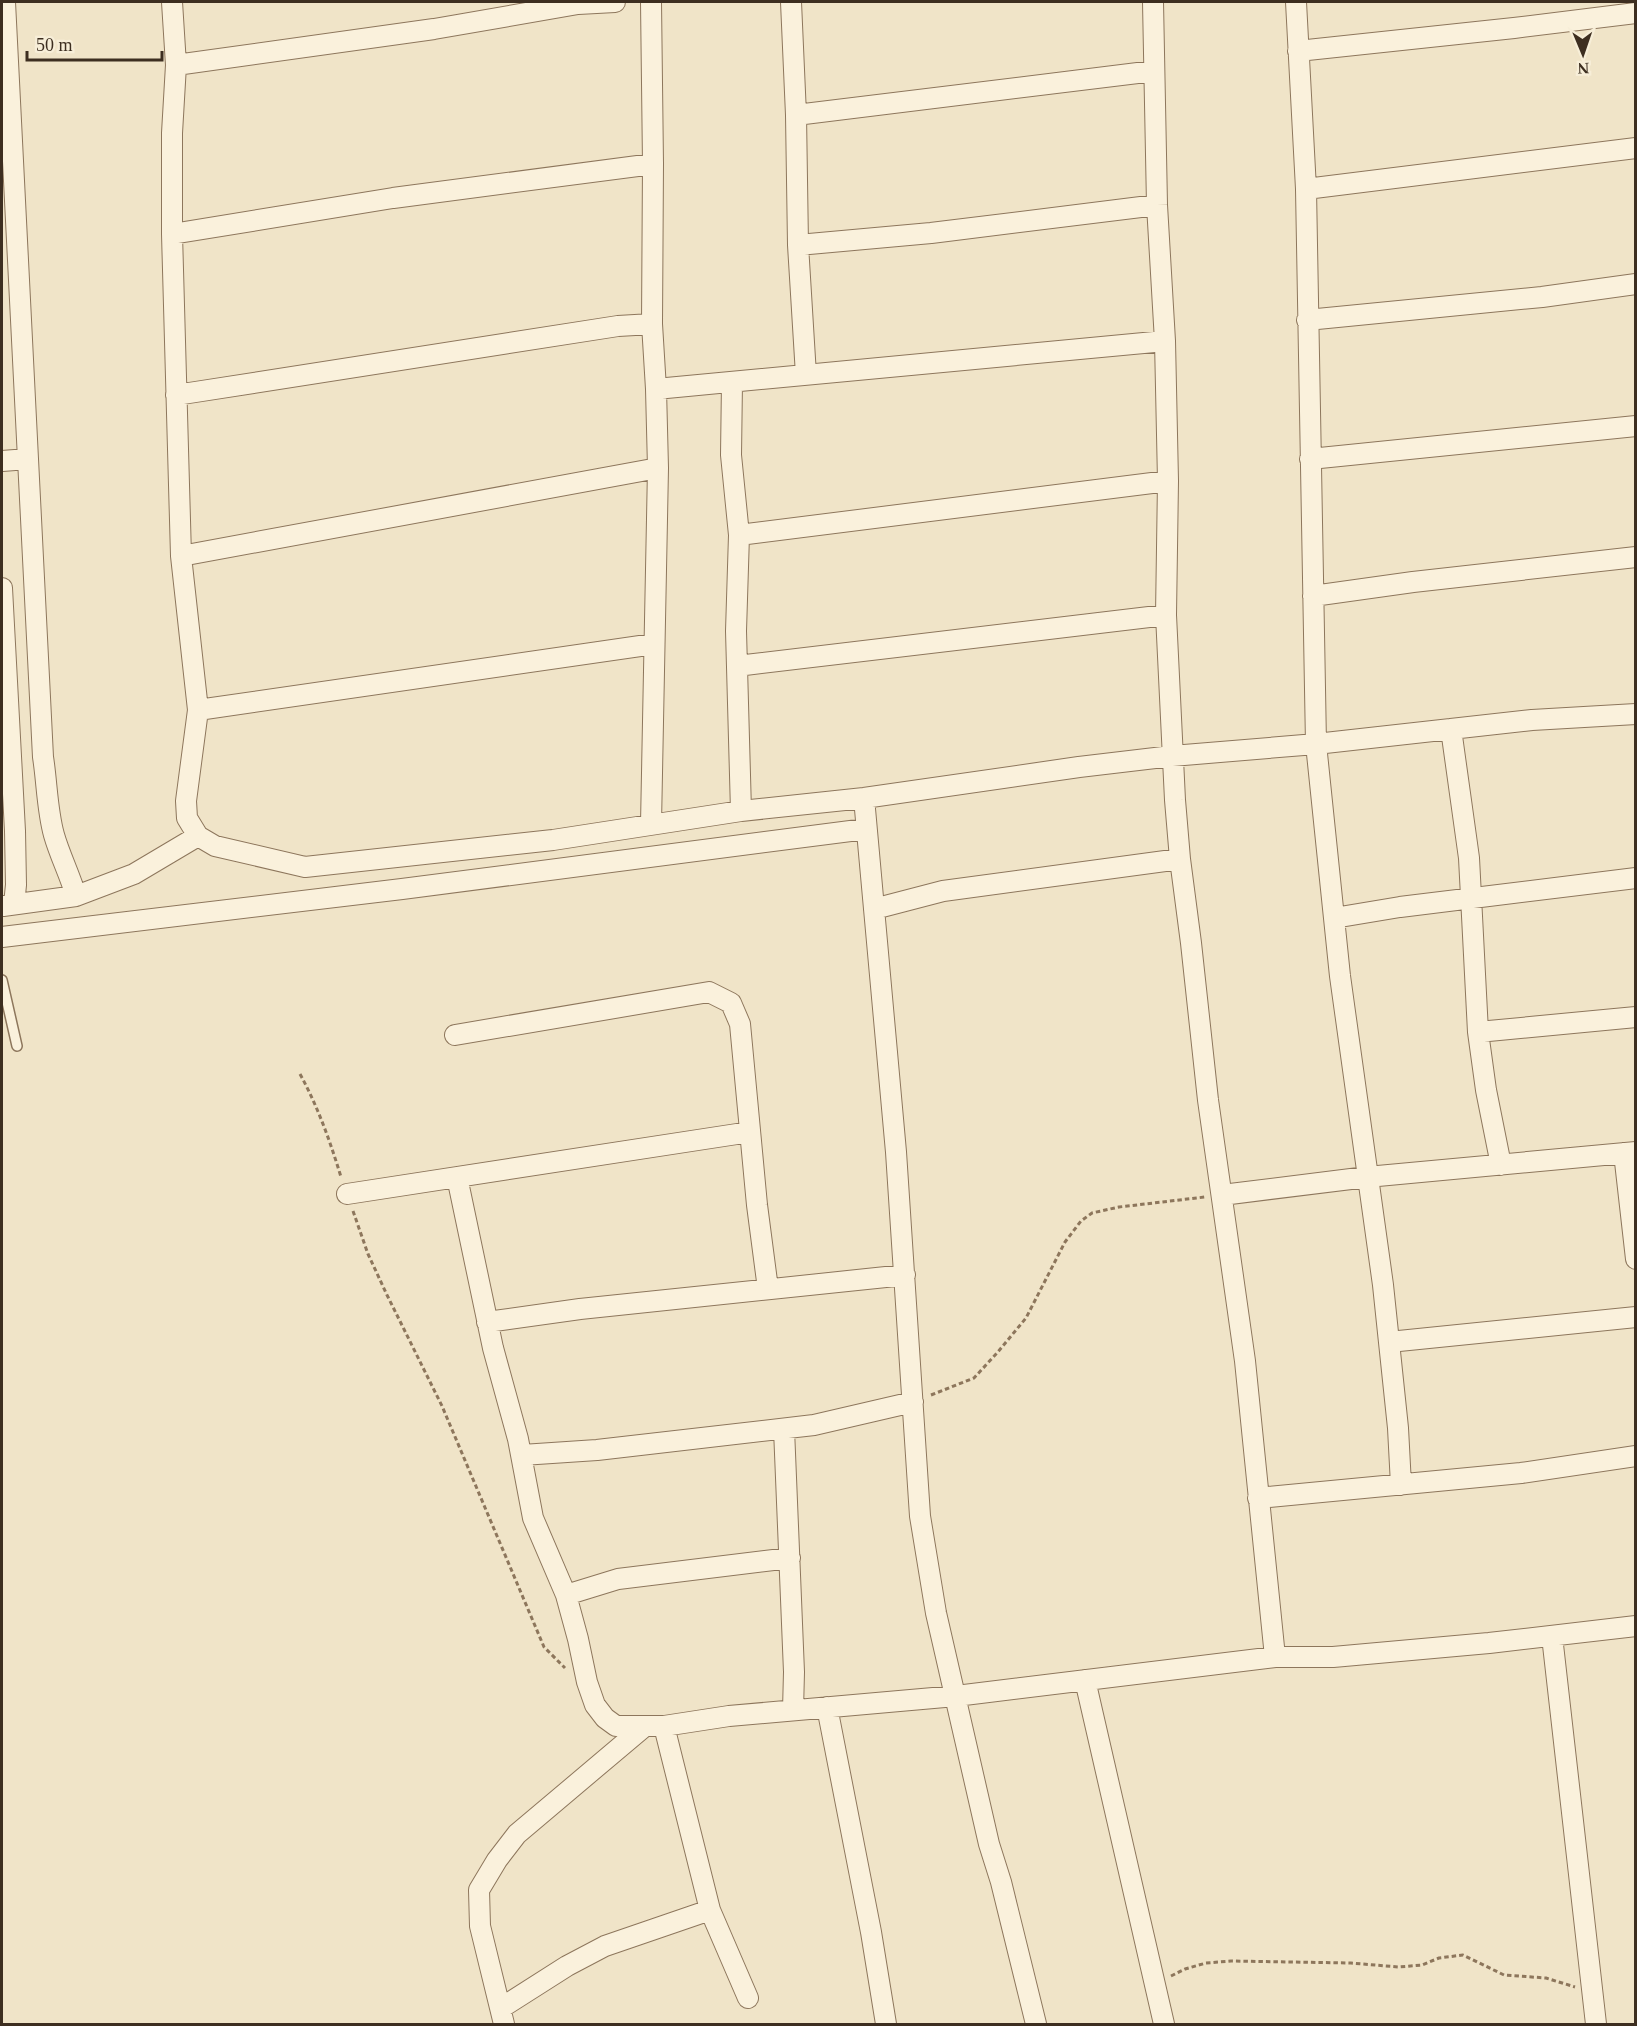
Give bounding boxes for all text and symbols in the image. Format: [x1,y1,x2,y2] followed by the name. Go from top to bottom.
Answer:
[27,24,162,62] scale bar
[1553,24,1613,84] north arrow
[36,35,73,55] text: 50 m
[1577,60,1590,77] text: N

